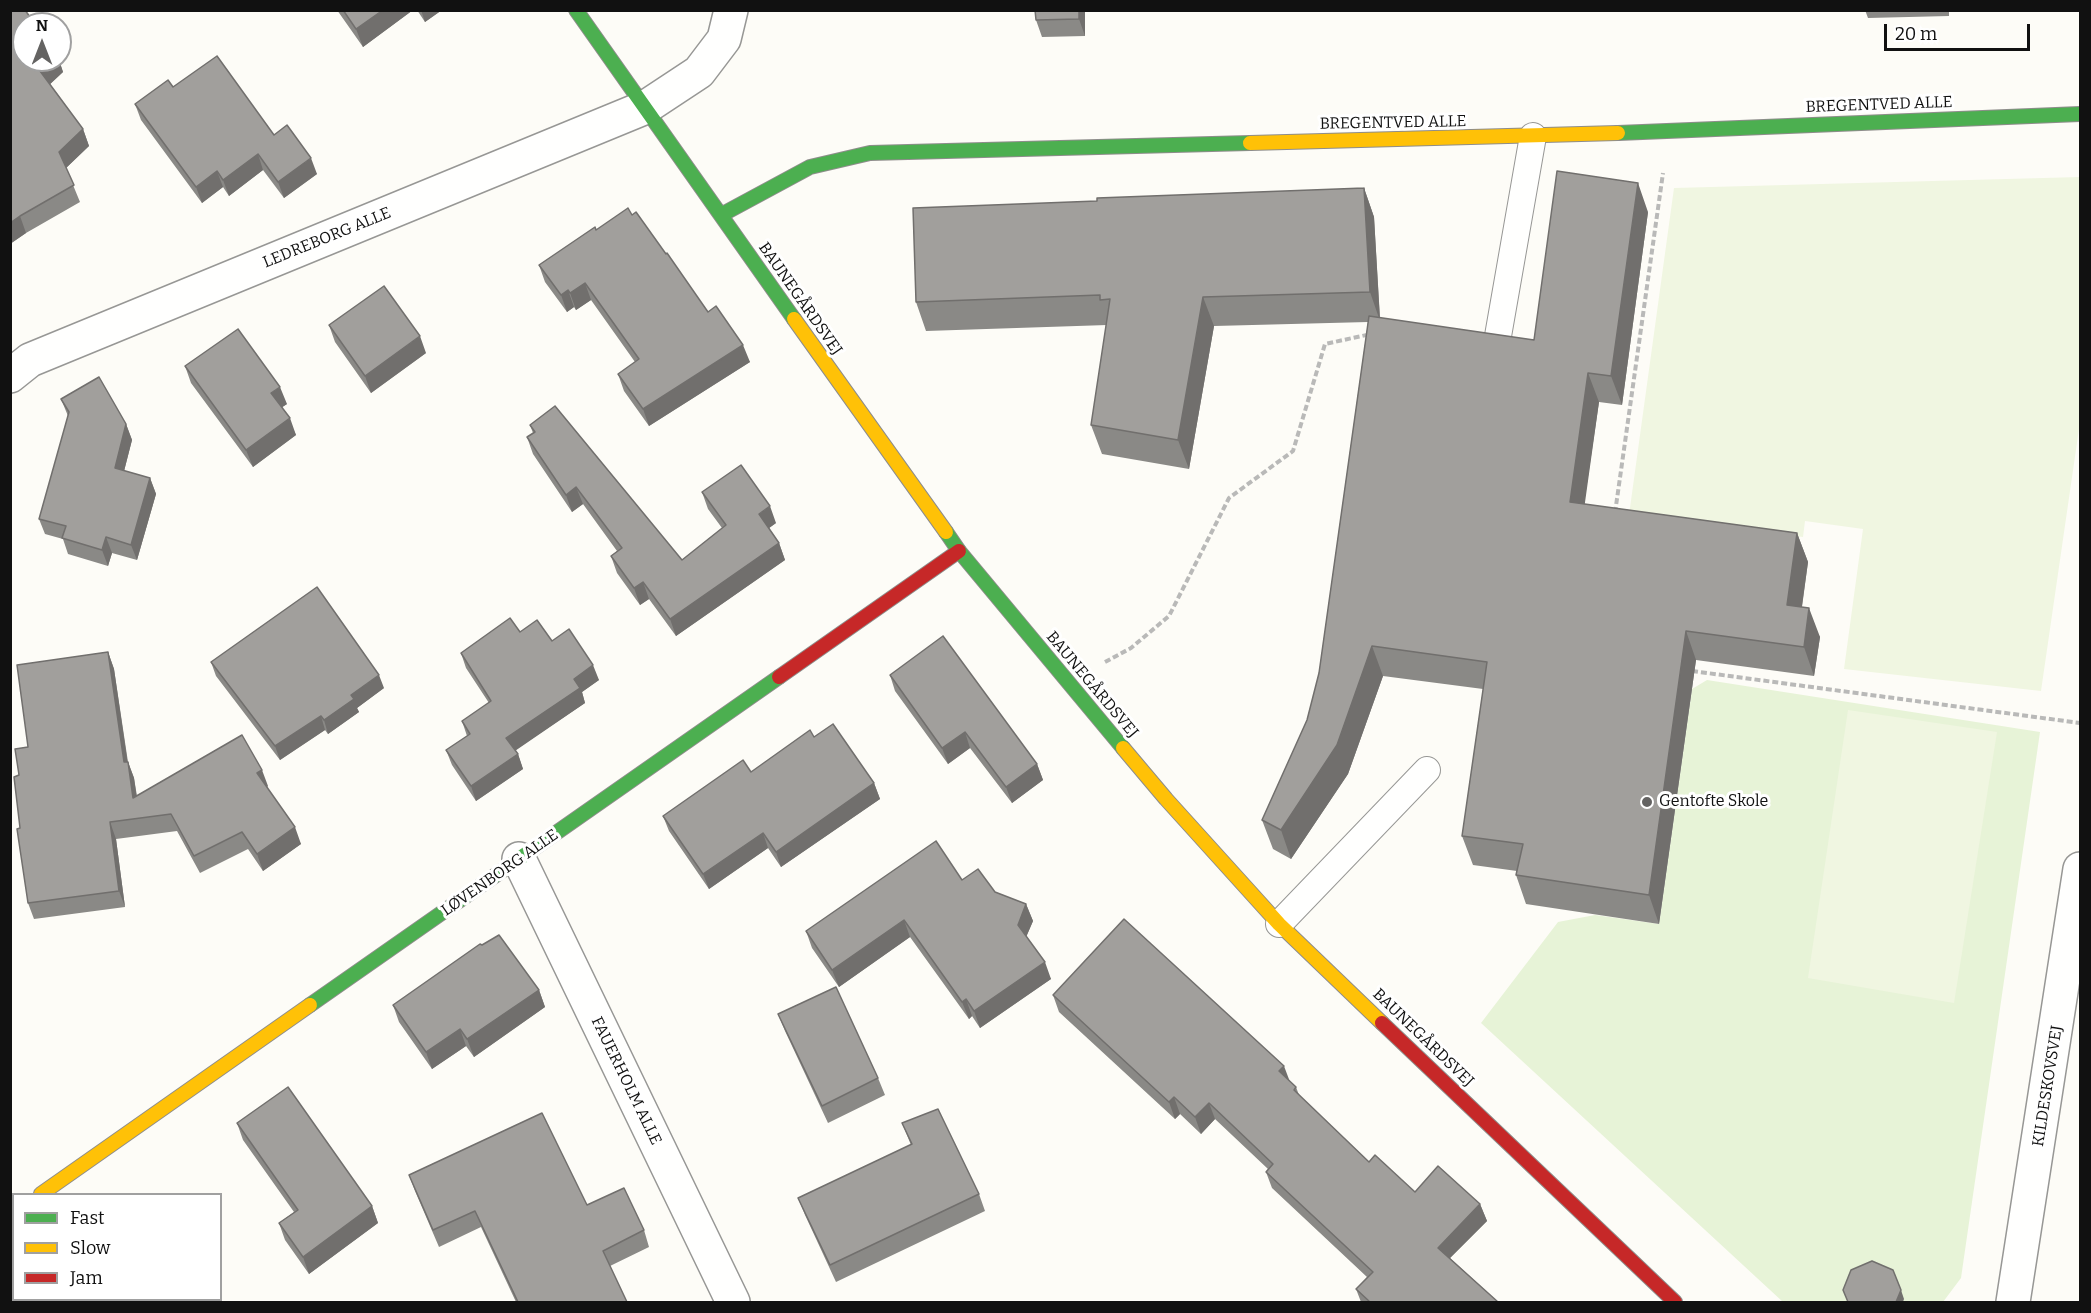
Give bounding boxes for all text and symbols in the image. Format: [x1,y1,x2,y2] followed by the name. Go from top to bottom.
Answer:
[12,12,72,72] north arrow
[1887,12,2032,50] scale bar
[36,16,48,35] text: N
[1895,23,1937,45] text: 20 m
[1805,93,1953,117] street label: BREGENTVED ALLE
[1319,112,1467,134] street label: BREGENTVED ALLE
[260,204,394,272] street label: LEDREBORG ALLE
[754,239,846,359] street label: BAUNEGÅRDSVEJ
[1042,628,1142,742] street label: BAUNEGÅRDSVEJ
[1659,792,1768,812] place label: Gentofte Skole
[1640,795,1654,809] marker: Gentofte Skole
[438,825,562,921] street label: LØVENBORG ALLE
[1368,985,1478,1091] street label: BAUNEGÅRDSVEJ
[587,1014,665,1148] street label: FAUERHOLM ALLE
[2029,1024,2067,1148] street label: KILDESKOVSVEJ
[12,1193,222,1301] legend
[70,1207,105,1229] text: Fast
[70,1237,110,1259] text: Slow
[70,1267,103,1289] text: Jam

